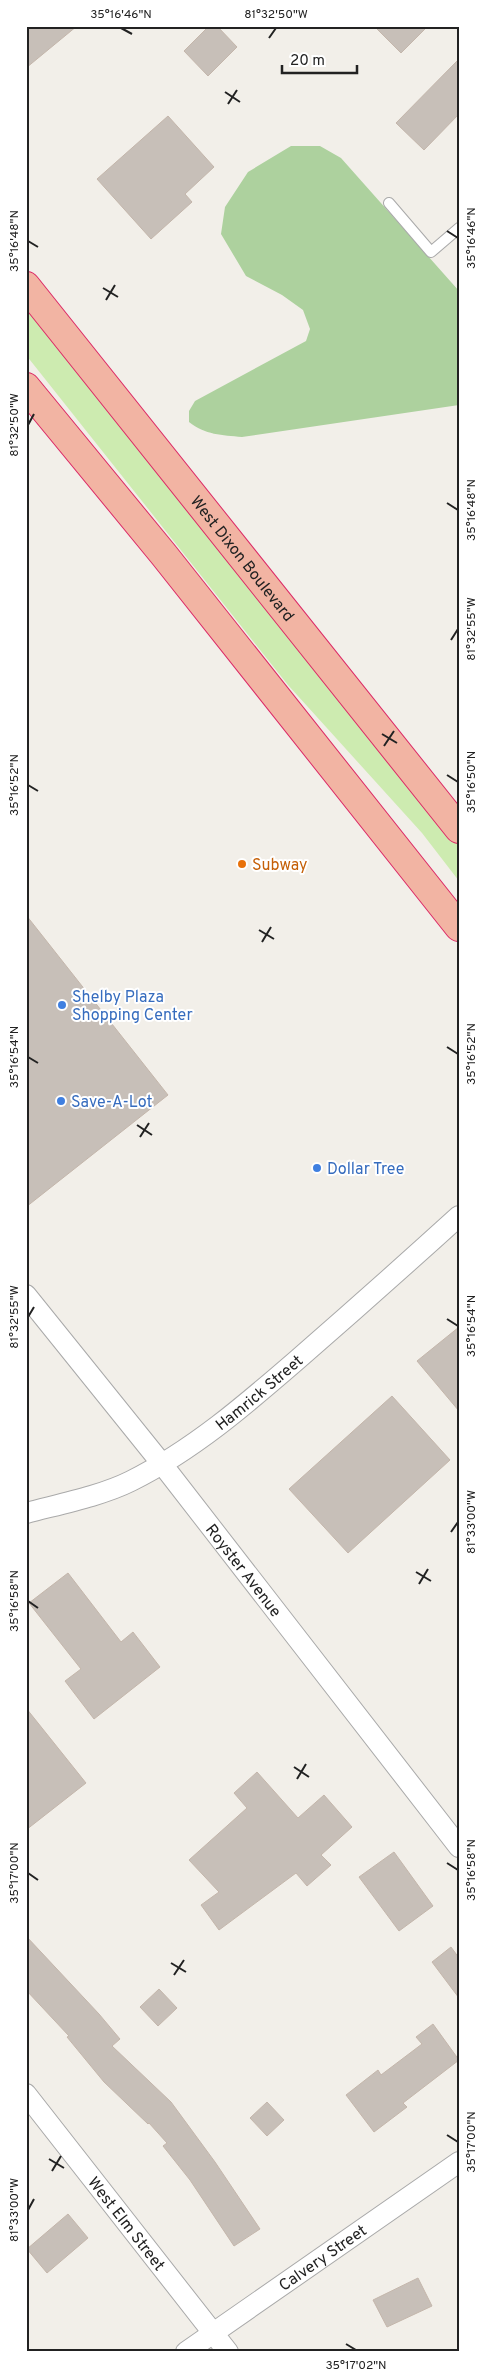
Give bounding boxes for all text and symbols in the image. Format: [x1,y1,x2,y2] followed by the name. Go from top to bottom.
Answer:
[90,7,152,23] text: 35°16'46"N
[244,7,308,23] text: 81°32'50"W
[282,42,358,74] scale bar
[290,52,325,71] text: 20 m
[464,207,480,269] text: 35°16'46"N
[7,210,23,272] text: 35°16'48"N
[7,393,23,457] text: 81°32'50"W
[464,479,480,541] text: 35°16'48"N
[185,492,298,626] street label: West Dixon Boulevard
[464,597,480,661] text: 81°32'55"W
[464,751,480,813] text: 35°16'50"N
[7,754,23,816] text: 35°16'52"N
[252,856,308,876] place label: Subway
[236,858,248,870] marker: Subway
[72,988,193,1026] place label: Shelby Plaza Shopping Center
[56,999,68,1011] marker: Shelby Plaza Shopping Center
[464,1023,480,1085] text: 35°16'52"N
[7,1026,23,1088] text: 35°16'54"N
[71,1093,153,1113] place label: Save-A-Lot
[55,1095,67,1107] marker: Save-A-Lot
[327,1160,404,1180] place label: Dollar Tree
[311,1162,323,1174] marker: Dollar Tree
[7,1285,23,1349] text: 81°32'55"W
[464,1295,480,1357] text: 35°16'54"N
[212,1351,308,1436] street label: Hamrick Street
[464,1490,480,1554] text: 81°33'00"W
[200,1521,285,1622] street label: Royster Avenue
[7,1570,23,1632] text: 35°16'58"N
[464,1839,480,1901] text: 35°16'58"N
[7,1842,23,1904] text: 35°17'00"N
[464,2111,480,2173] text: 35°17'00"N
[83,2173,169,2275] street label: West Elm Street
[7,2178,23,2242] text: 81°33'00"W
[276,2221,371,2296] street label: Calvery Street
[325,2358,387,2374] text: 35°17'02"N

